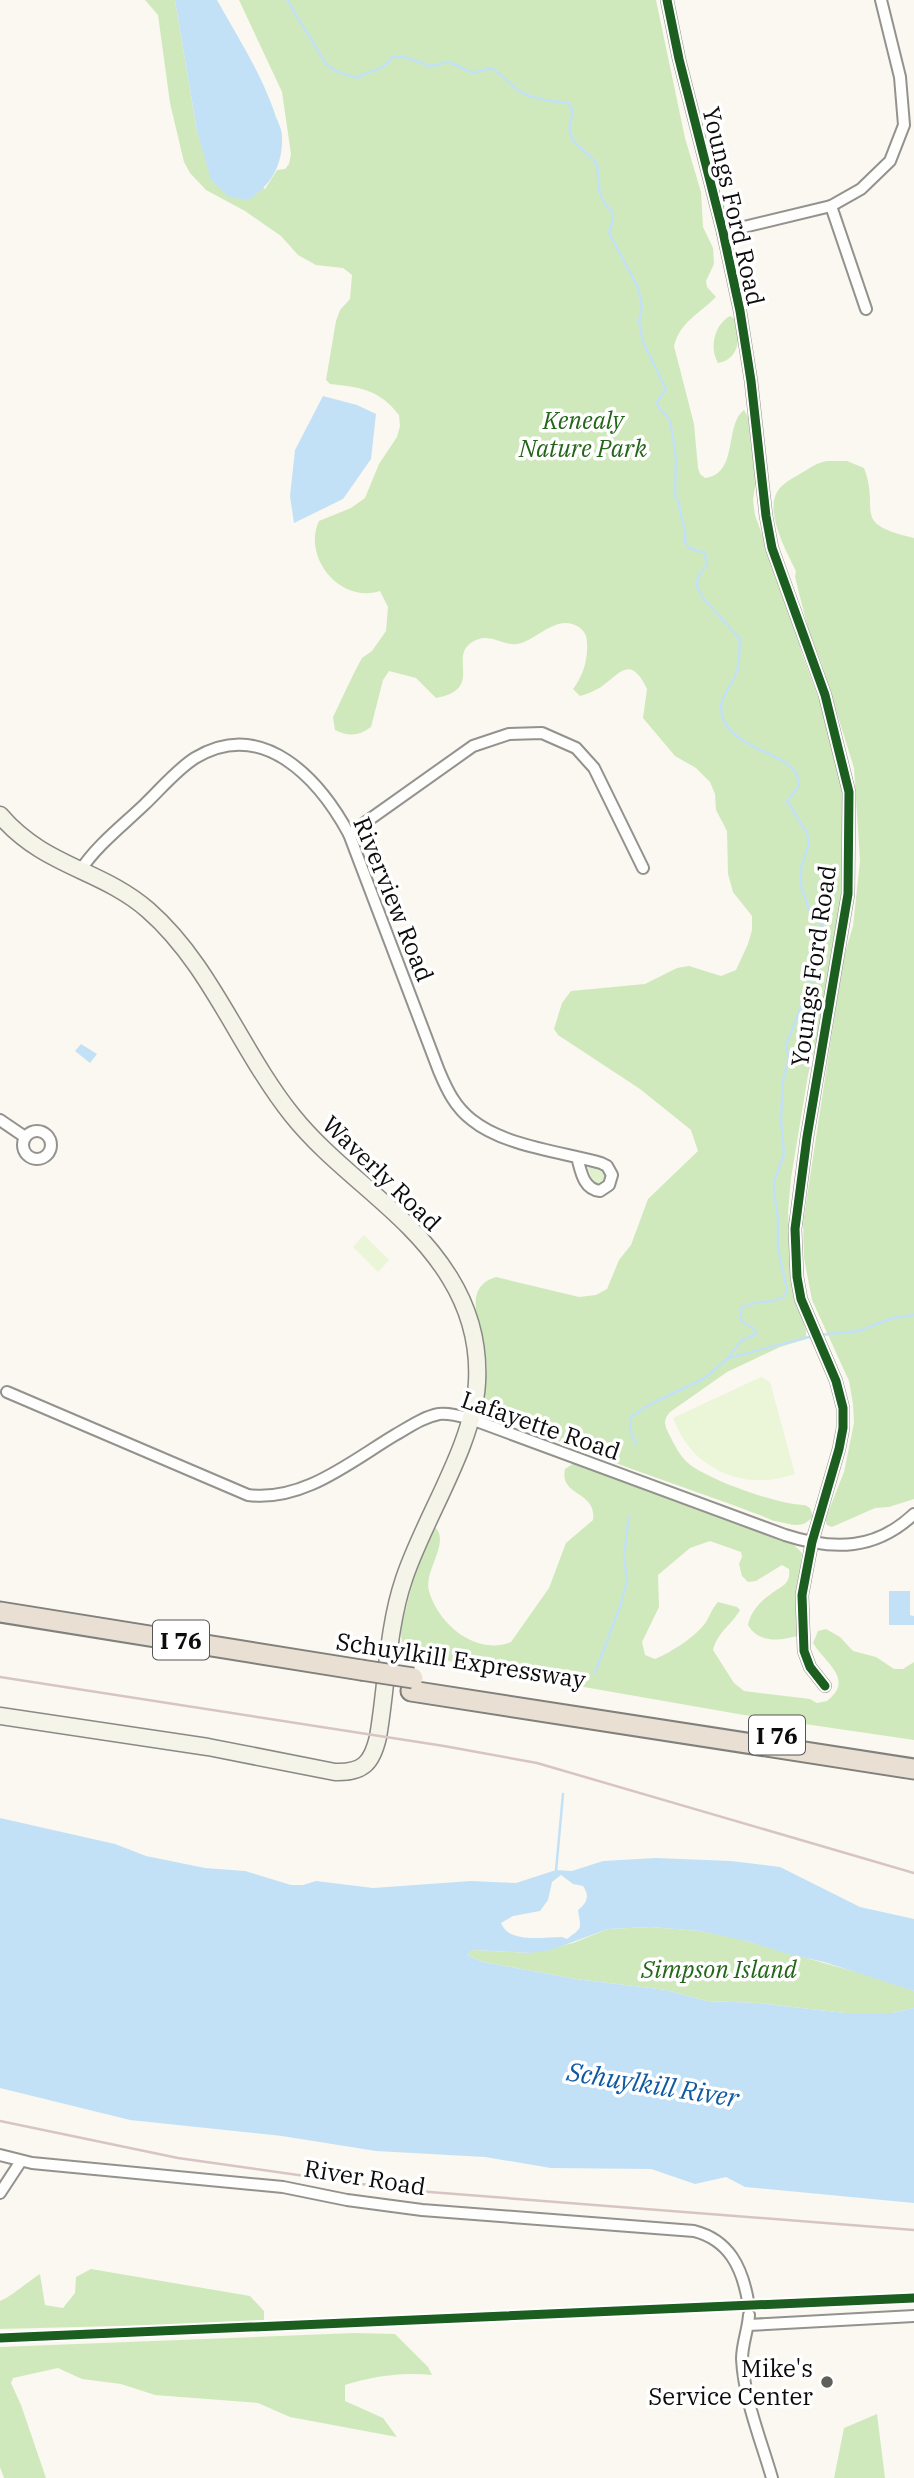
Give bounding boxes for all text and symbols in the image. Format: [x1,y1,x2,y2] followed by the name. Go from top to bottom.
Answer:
[696,103,772,309] street label: Youngs Ford Road
[518,404,647,464] park label: Kenealy Nature Park
[346,812,442,986] street label: Riverview Road
[783,863,843,1069] street label: Youngs Ford Road
[316,1108,448,1238] street label: Waverly Road
[457,1383,625,1467] street label: Lafayette Road
[153,1620,209,1660] road number: I 76
[334,1624,588,1696] street label: Schuylkill Expressway
[749,1716,805,1754] road number: I 76
[640,1953,798,1985] park label: Simpson Island
[564,2053,742,2114] water label: Schuylkill River
[302,2152,428,2202] street label: River Road
[648,2352,813,2412] place label: Mike's Service Center
[819,2374,835,2390] marker: Mike's Service Center

